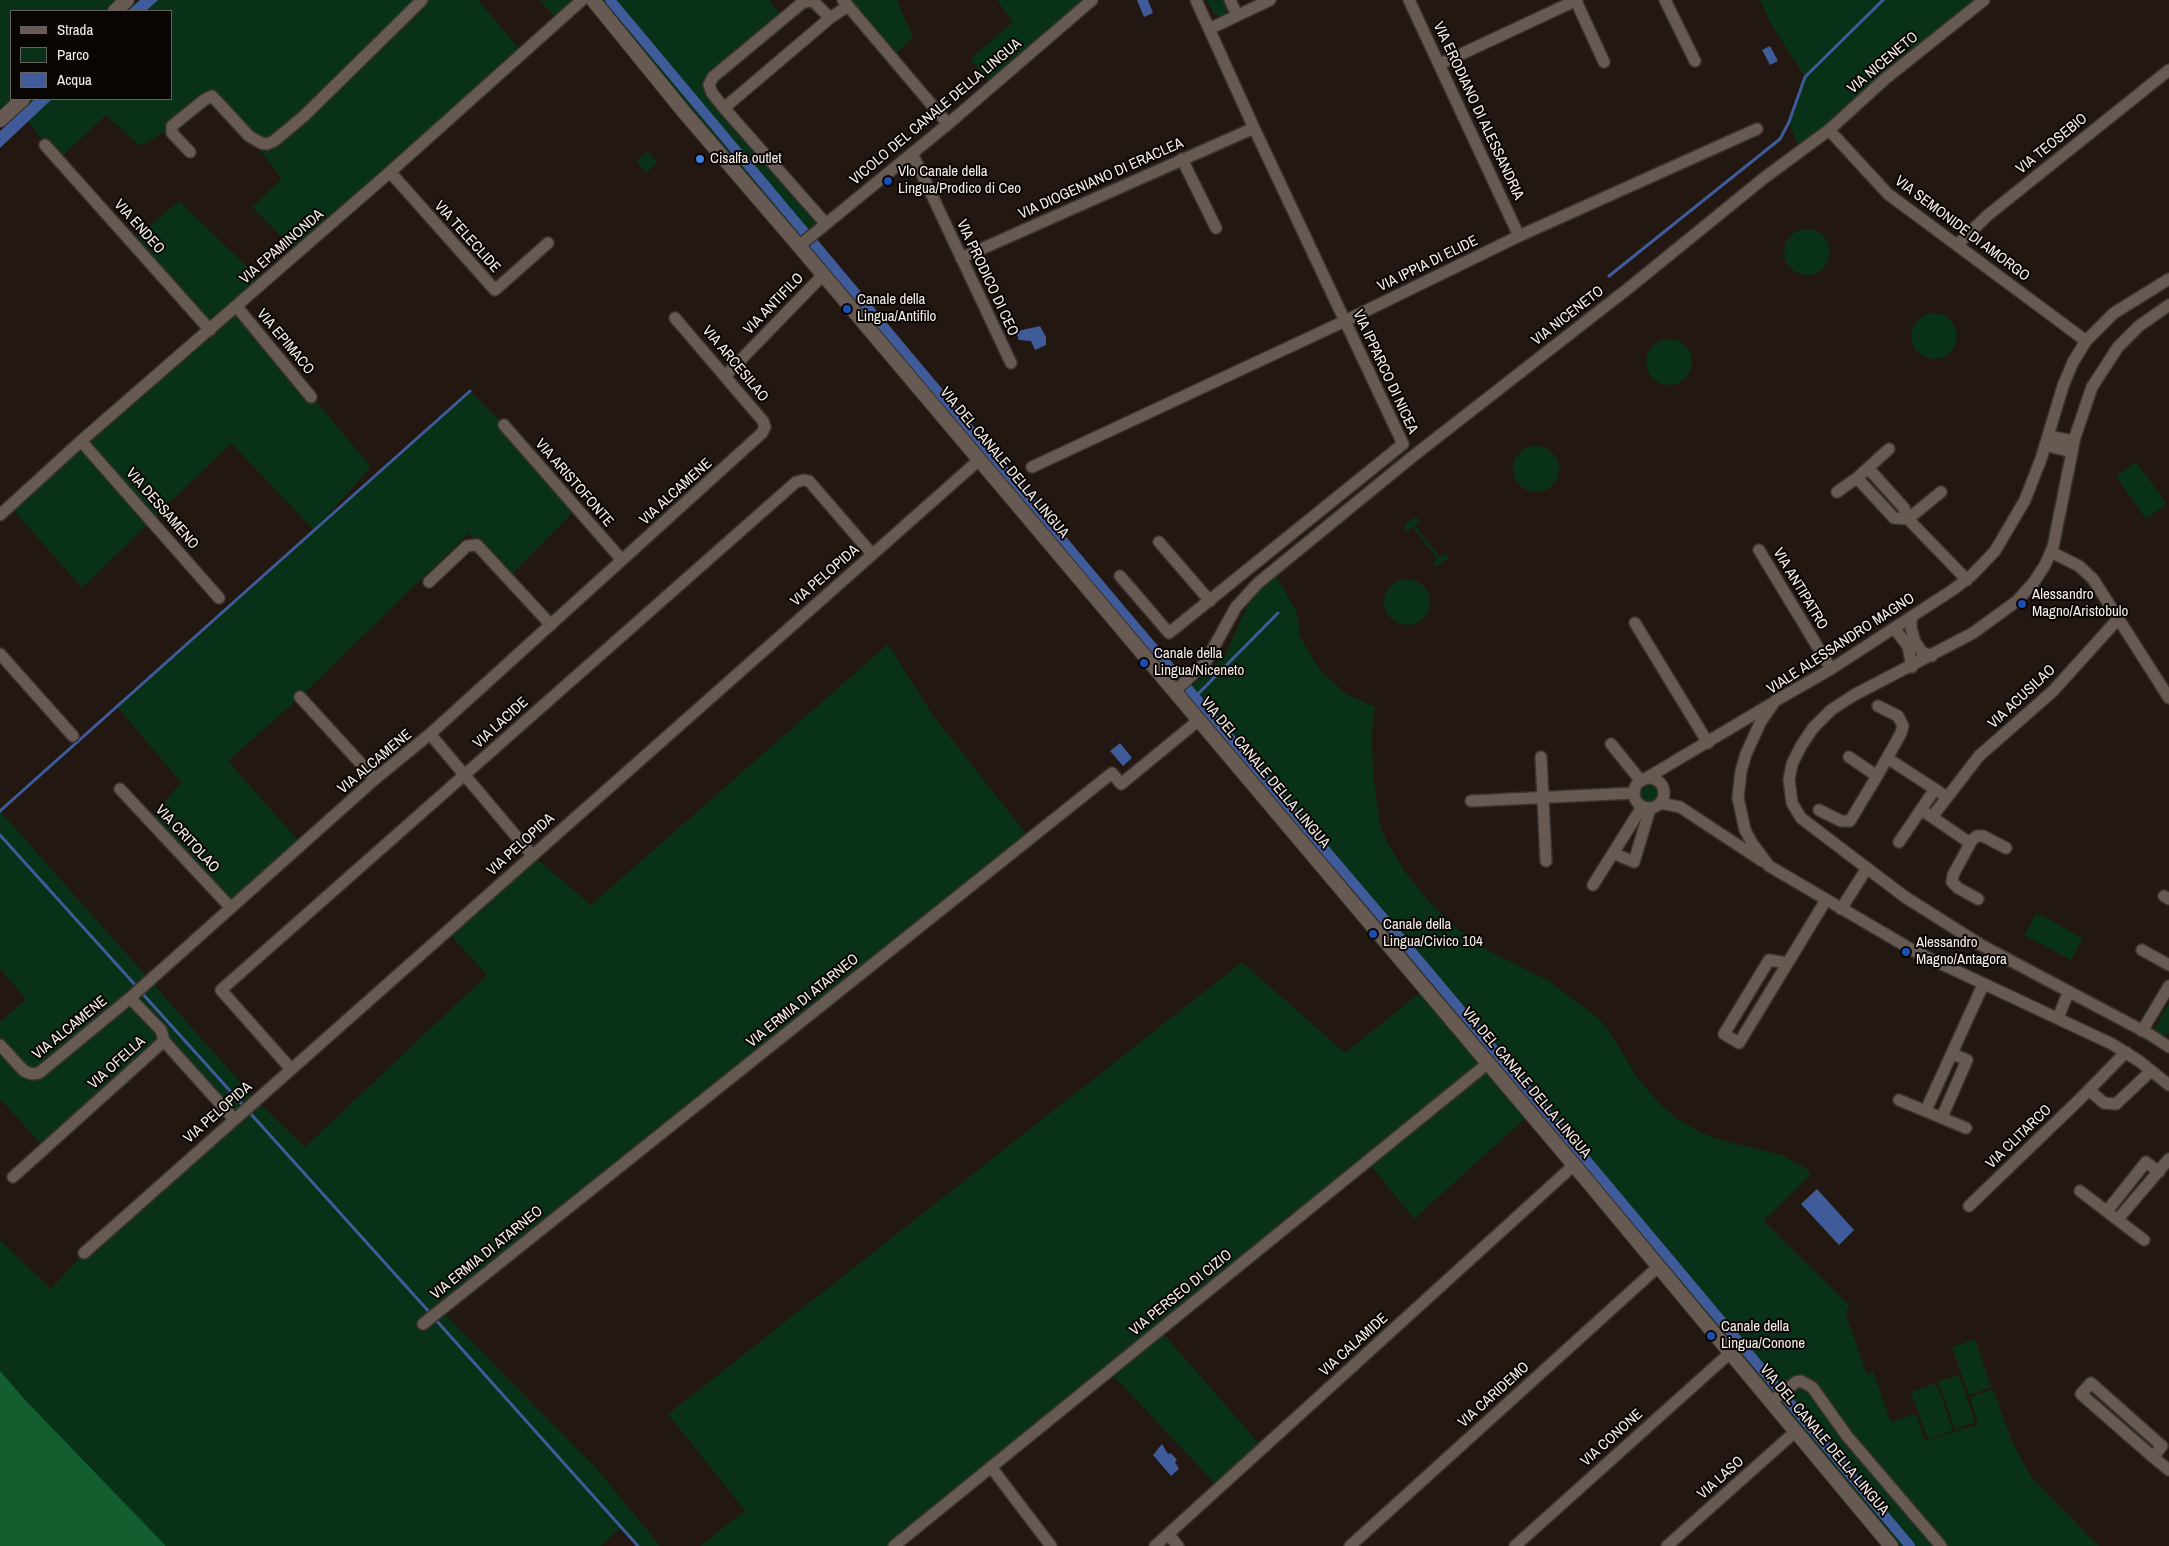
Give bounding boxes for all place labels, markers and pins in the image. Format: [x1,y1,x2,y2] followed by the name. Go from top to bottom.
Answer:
[710,150,782,168] place label: Cisalfa outlet
[694,153,706,165] marker: Cisalfa outlet
[898,163,1021,198] place label: Vlo Canale della Lingua/Prodico di Ceo
[882,175,894,187] marker: Vlo Canale della Lingua/Prodico di Ceo
[857,291,936,326] place label: Canale della Lingua/Antifilo
[841,303,853,315] marker: Canale della Lingua/Antifilo
[2032,586,2128,621] place label: Alessandro Magno/Aristobulo
[2016,598,2028,610] marker: Alessandro Magno/Aristobulo
[1154,645,1244,680] place label: Canale della Lingua/Niceneto
[1138,657,1150,669] marker: Canale della Lingua/Niceneto
[1383,916,1483,951] place label: Canale della Lingua/Civico 104
[1367,928,1379,940] marker: Canale della Lingua/Civico 104
[1916,934,2007,969] place label: Alessandro Magno/Antagora
[1900,946,1912,958] marker: Alessandro Magno/Antagora
[1721,1318,1805,1353] place label: Canale della Lingua/Conone
[1705,1330,1717,1342] marker: Canale della Lingua/Conone

